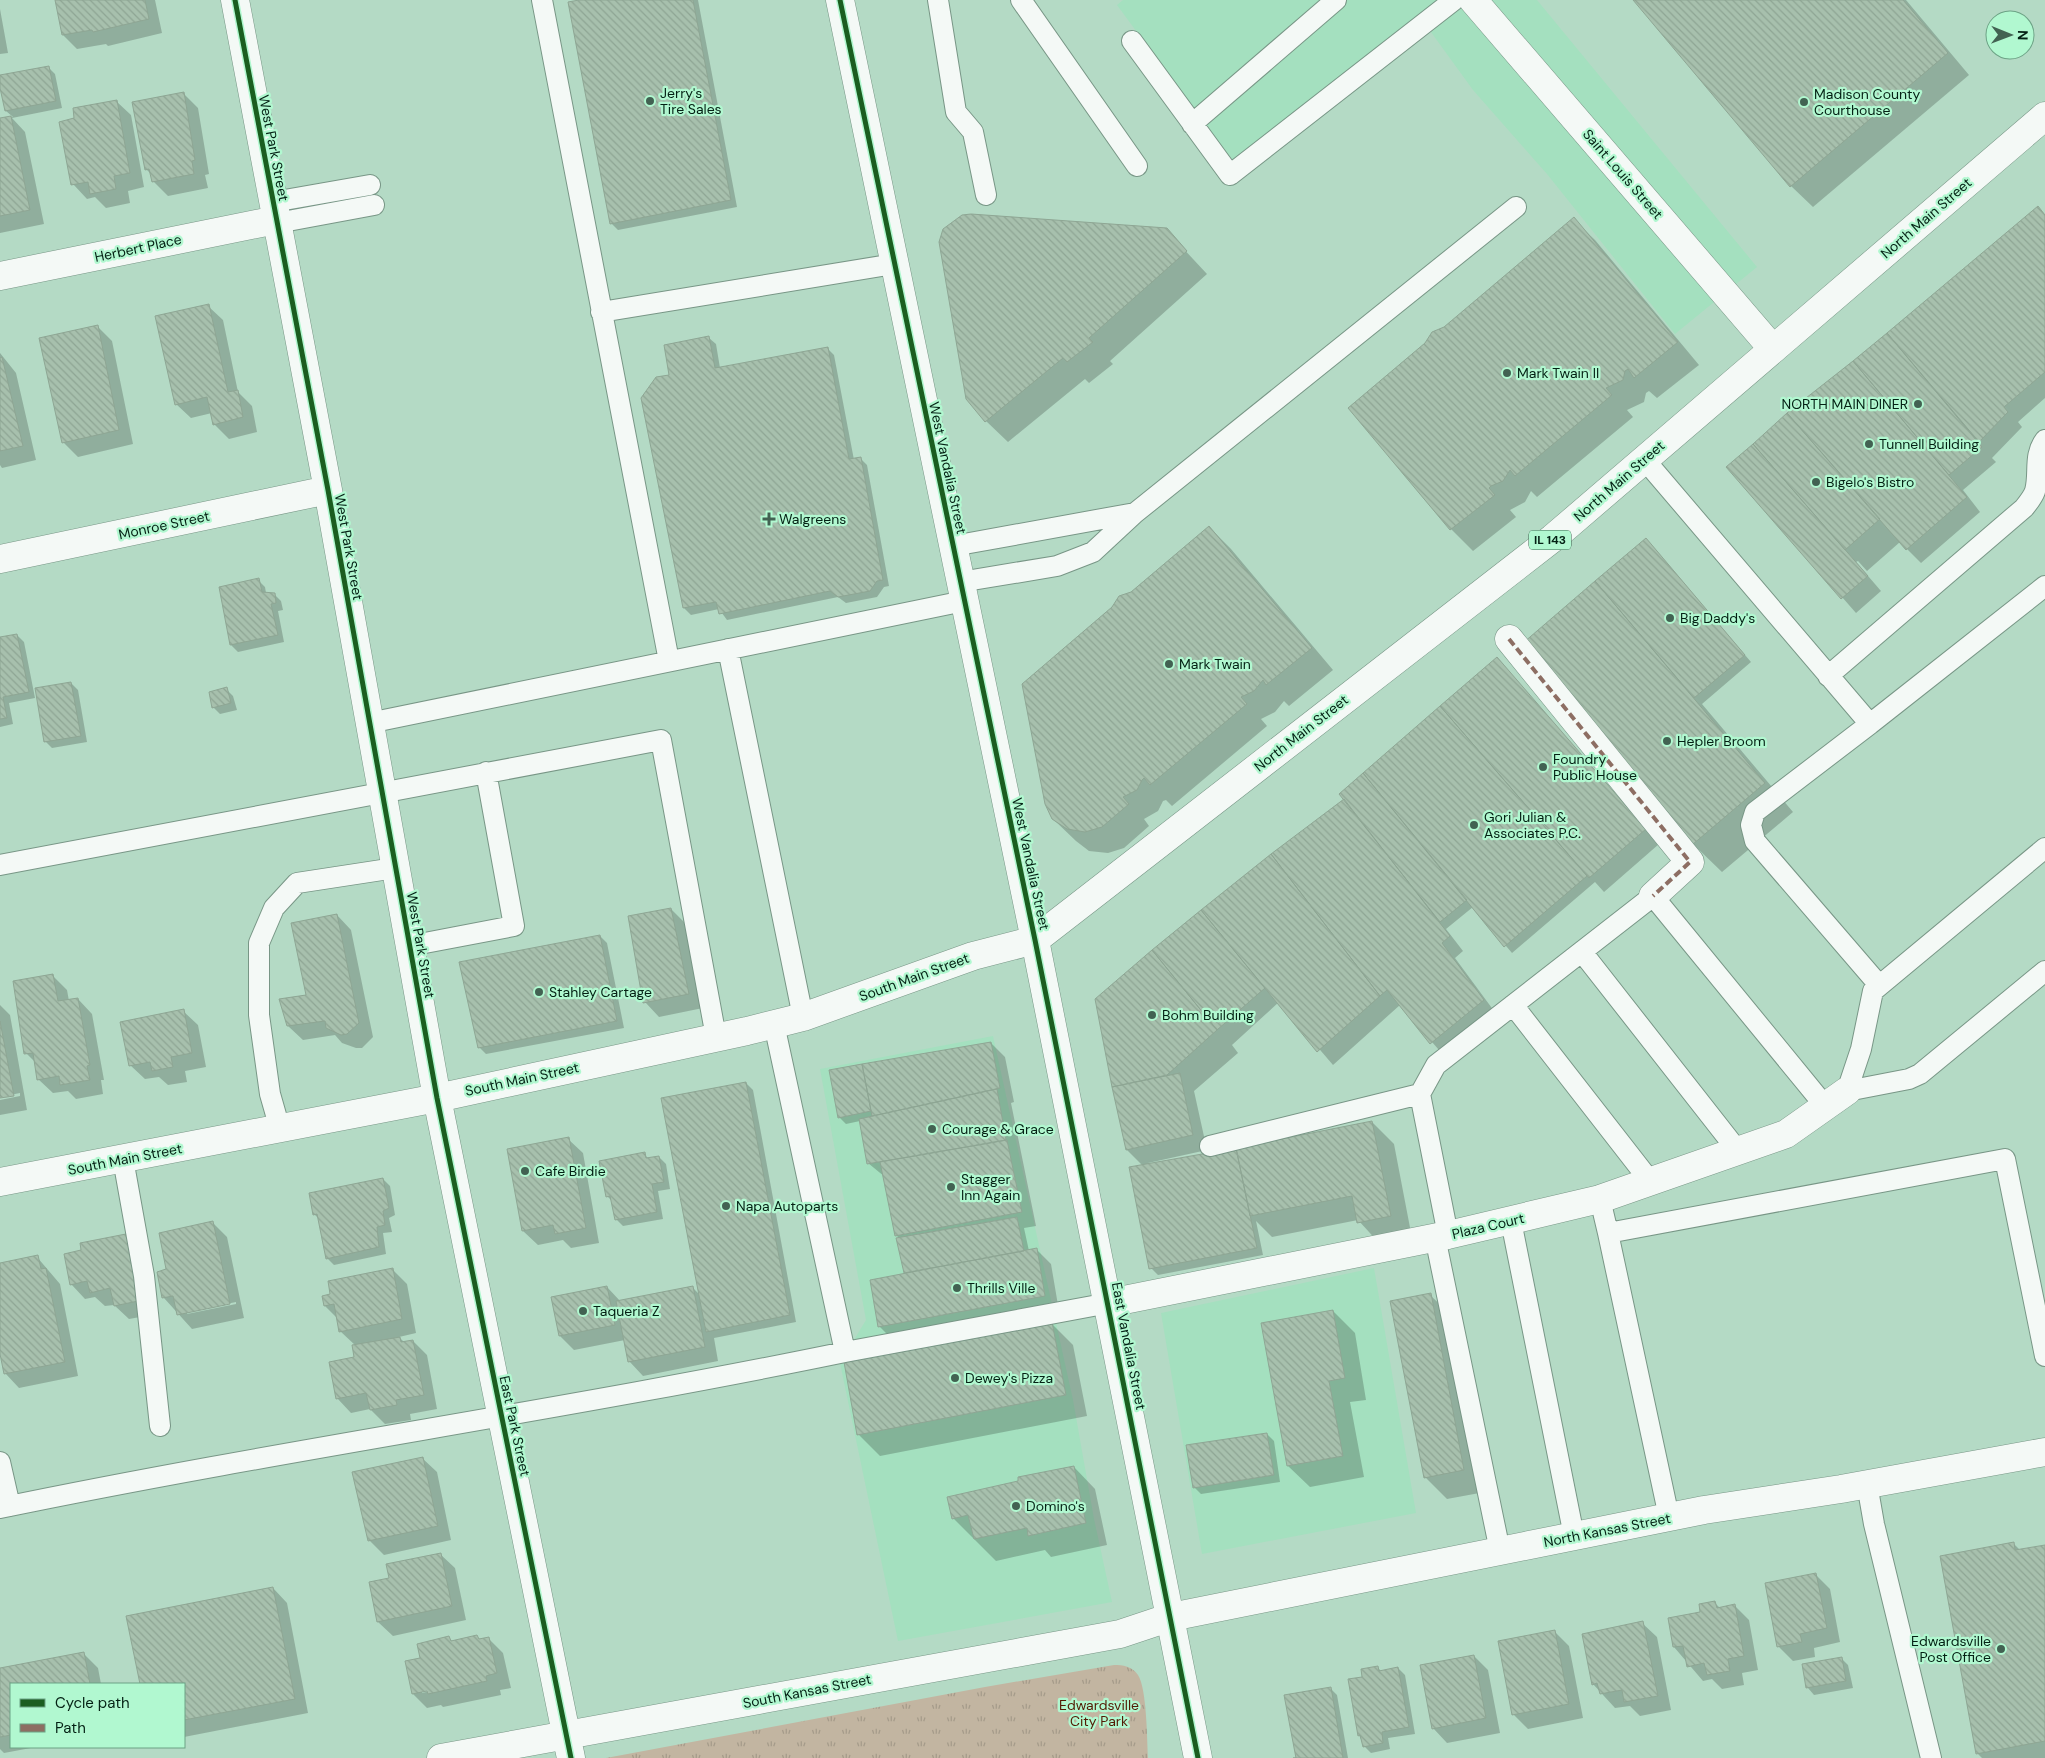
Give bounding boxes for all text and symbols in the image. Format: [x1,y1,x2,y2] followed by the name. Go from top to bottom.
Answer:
[1985,10,2035,60] north arrow
[2014,30,2032,40] text: N
[660,84,722,118] place label: Jerry's Tire Sales
[1814,85,1921,119] place label: Madison County Courthouse
[255,93,293,203] street label: West Park Street
[644,95,656,107] marker: Jerry's Tire Sales
[1798,96,1810,108] marker: Madison County Courthouse
[1579,125,1667,223] street label: Saint Louis Street
[1877,174,1975,262] street label: North Main Street
[93,230,183,266] street label: Herbert Place
[1517,364,1599,382] place label: Mark Twain II
[1501,367,1513,379] marker: Mark Twain II
[1782,395,1908,413] place label: NORTH MAIN DINER
[1912,398,1924,410] marker: NORTH MAIN DINER
[925,400,971,536] street label: West Vandalia Street
[1879,435,1979,453] place label: Tunnell Building
[1570,437,1668,525] street label: North Main Street
[1863,438,1875,450] marker: Tunnell Building
[1826,473,1914,491] place label: Bigelo's Bistro
[1810,476,1822,488] marker: Bigelo's Bistro
[331,492,367,602] street label: West Park Street
[117,507,211,543] street label: Monroe Street
[779,510,846,528] place label: Walgreens
[763,513,775,525] marker: Walgreens
[1529,530,1571,550] road number: IL 143
[1680,609,1755,627] place label: Big Daddy's
[1664,612,1676,624] marker: Big Daddy's
[1179,655,1251,673] place label: Mark Twain
[1163,658,1175,670] marker: Mark Twain
[1250,691,1352,775] street label: North Main Street
[1677,732,1766,750] place label: Hepler Broom
[1661,735,1673,747] marker: Hepler Broom
[1553,750,1637,784] place label: Foundry Public House
[1537,761,1549,773] marker: Foundry Public House
[1008,796,1054,932] street label: West Vandalia Street
[1484,808,1581,842] place label: Gori Julian & Associates P.C.
[1468,819,1480,831] marker: Gori Julian & Associates P.C.
[403,890,439,1000] street label: West Park Street
[856,949,972,1005] street label: South Main Street
[549,983,652,1001] place label: Stahley Cartage
[533,986,545,998] marker: Stahley Cartage
[1162,1006,1254,1024] place label: Bohm Building
[1146,1009,1158,1021] marker: Bohm Building
[463,1058,581,1100] street label: South Main Street
[942,1120,1054,1138] place label: Courage & Grace
[926,1123,938,1135] marker: Courage & Grace
[66,1139,184,1179] street label: South Main Street
[535,1162,606,1180] place label: Cafe Birdie
[519,1165,531,1177] marker: Cafe Birdie
[961,1170,1020,1204] place label: Stagger Inn Again
[945,1181,957,1193] marker: Stagger Inn Again
[736,1197,838,1215] place label: Napa Autoparts
[720,1200,732,1212] marker: Napa Autoparts
[1450,1209,1526,1243] street label: Plaza Court
[967,1279,1035,1297] place label: Thrills Ville
[1108,1281,1150,1411] street label: East Vandalia Street
[951,1282,963,1294] marker: Thrills Ville
[593,1302,660,1320] place label: Taqueria Z
[577,1305,589,1317] marker: Taqueria Z
[965,1369,1053,1387] place label: Dewey's Pizza
[949,1372,961,1384] marker: Dewey's Pizza
[496,1374,534,1478] street label: East Park Street
[1026,1497,1085,1515] place label: Domino's
[1010,1500,1022,1512] marker: Domino's
[1542,1509,1672,1551] street label: North Kansas Street
[1911,1632,1991,1666] place label: Edwardsville Post Office
[1995,1643,2007,1655] marker: Edwardsville Post Office
[741,1670,873,1712] street label: South Kansas Street
[10,1683,185,1748] legend
[55,1693,130,1713] text: Cycle path
[1059,1696,1139,1730] park label: Edwardsville City Park
[55,1718,86,1738] text: Path

